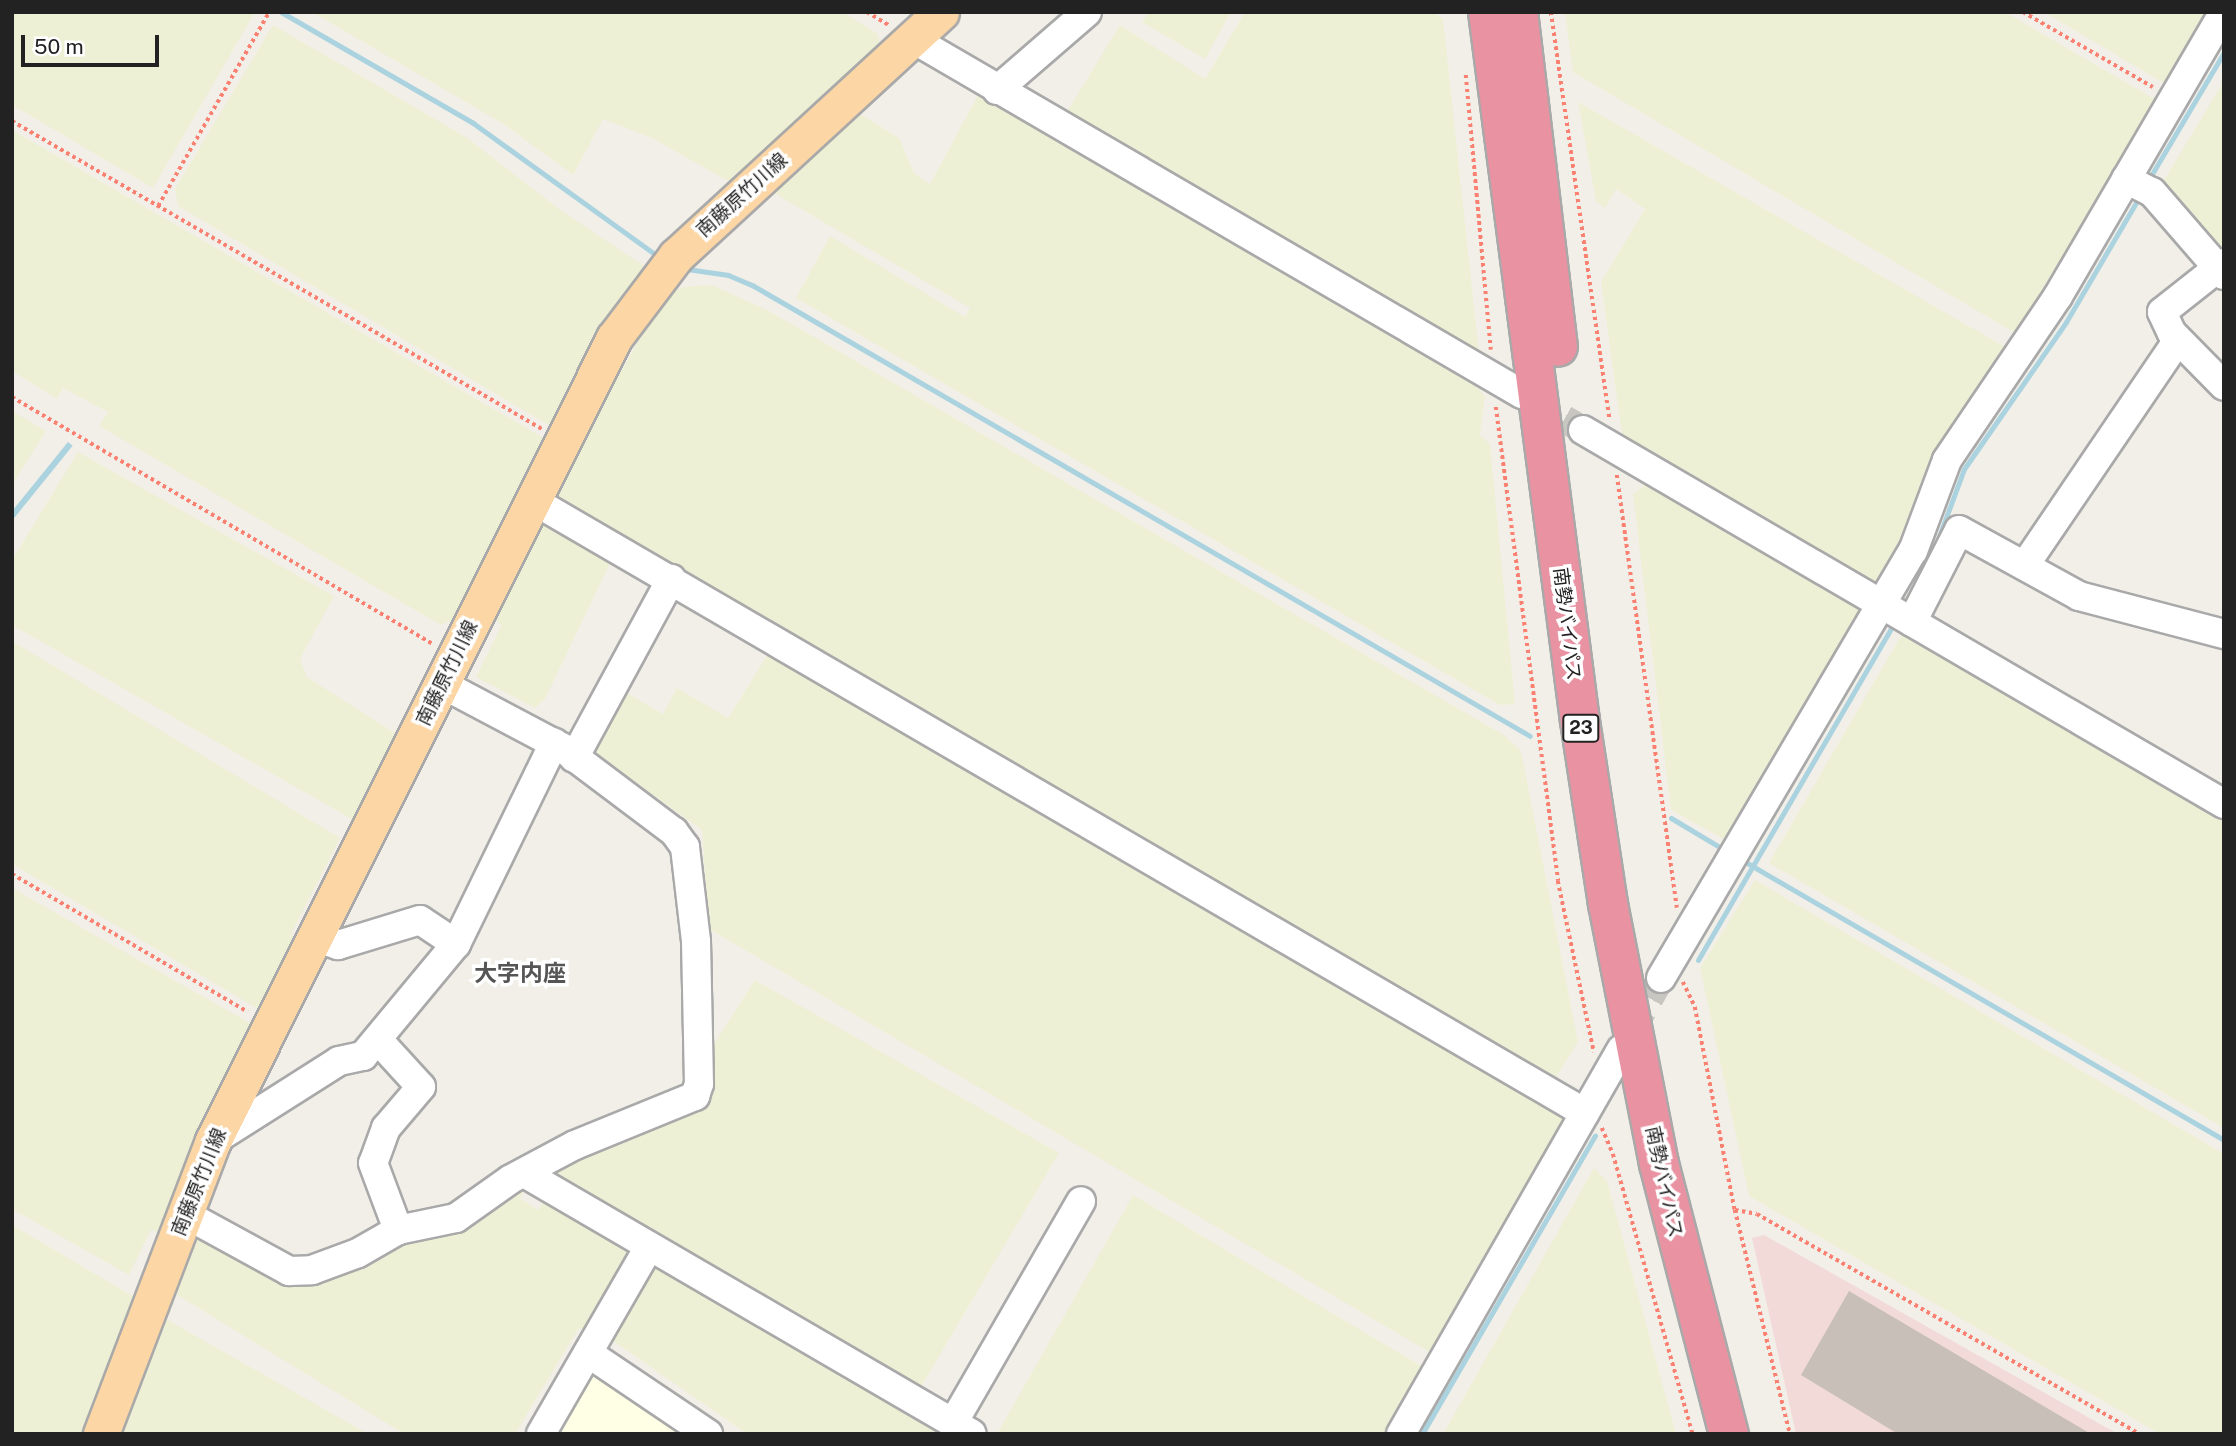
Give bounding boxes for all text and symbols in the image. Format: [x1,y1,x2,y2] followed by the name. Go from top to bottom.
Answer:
[24,21,163,65] scale bar
[34,34,84,59] text: 50 m
[692,148,792,242] street label: 南藤原竹川線
[1549,566,1585,682] street label: 南勢バイパス
[412,617,482,729] street label: 南藤原竹川線
[1562,714,1600,742] road number: 23
[474,959,566,987] district label: 大字内座
[1641,1124,1687,1240] street label: 南勢バイパス
[167,1125,231,1239] street label: 南藤原竹川線

